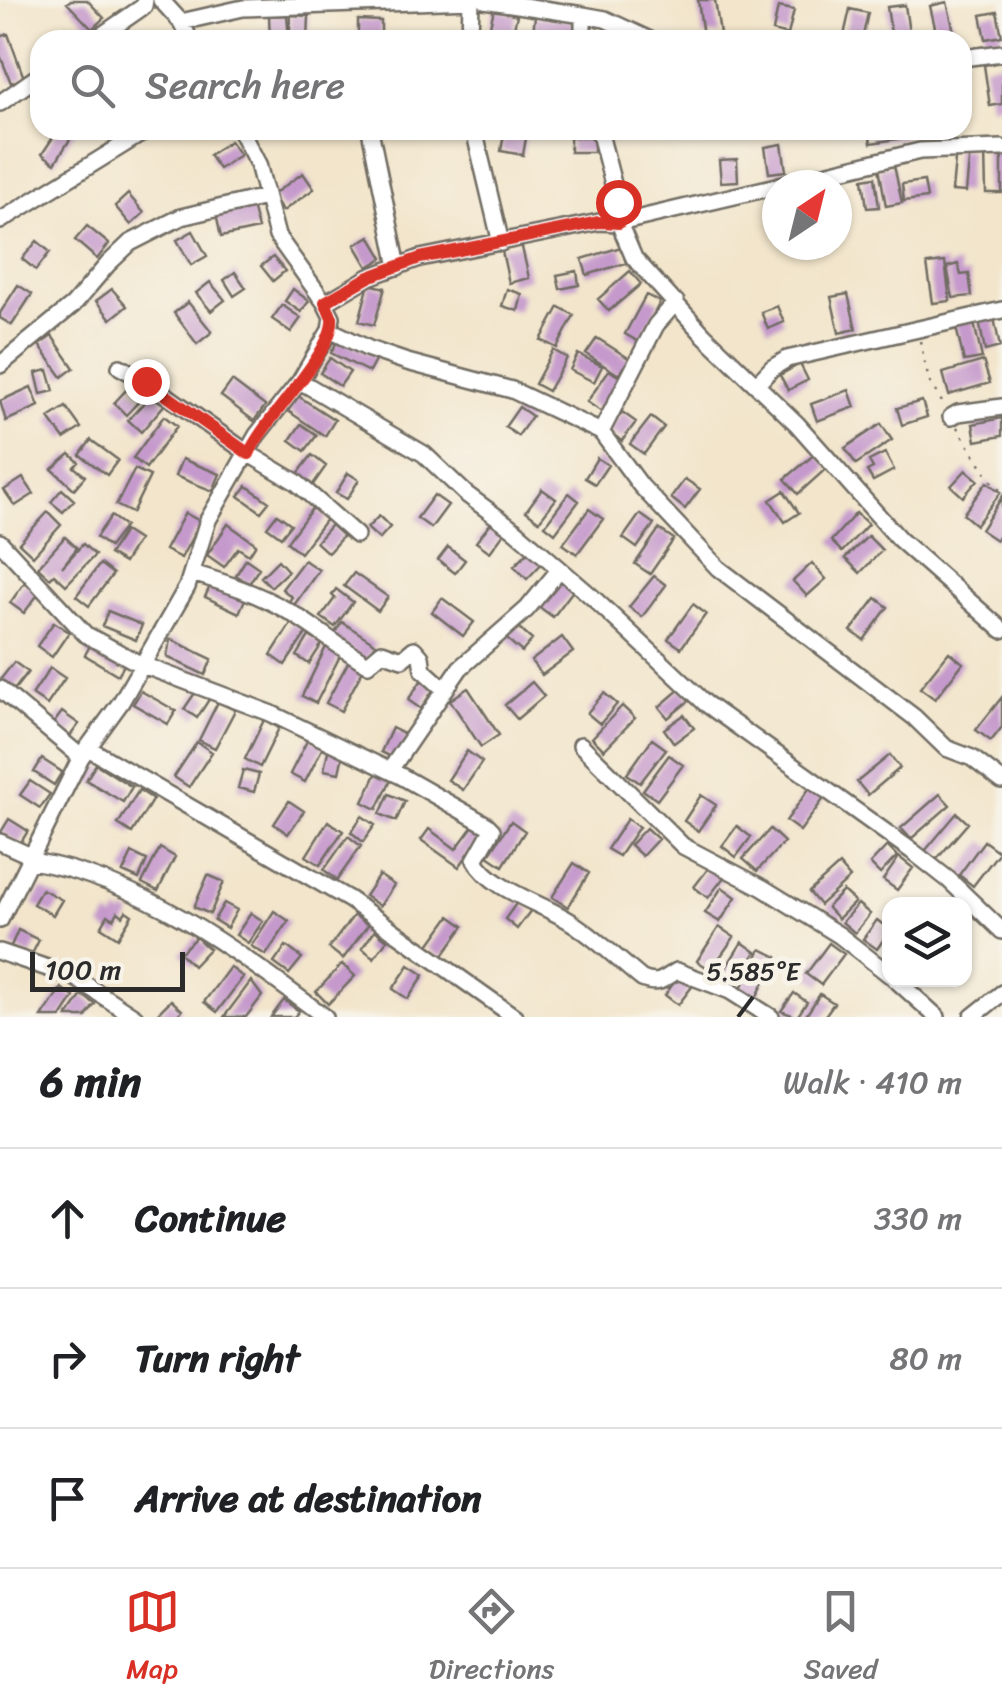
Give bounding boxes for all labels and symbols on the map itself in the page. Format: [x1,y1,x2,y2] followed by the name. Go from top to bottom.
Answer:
[762,170,852,260] north arrow
[596,180,642,226] route start
[124,359,170,405] route end
[30,947,185,991] scale bar
[706,949,802,994] text: 5.585°E

